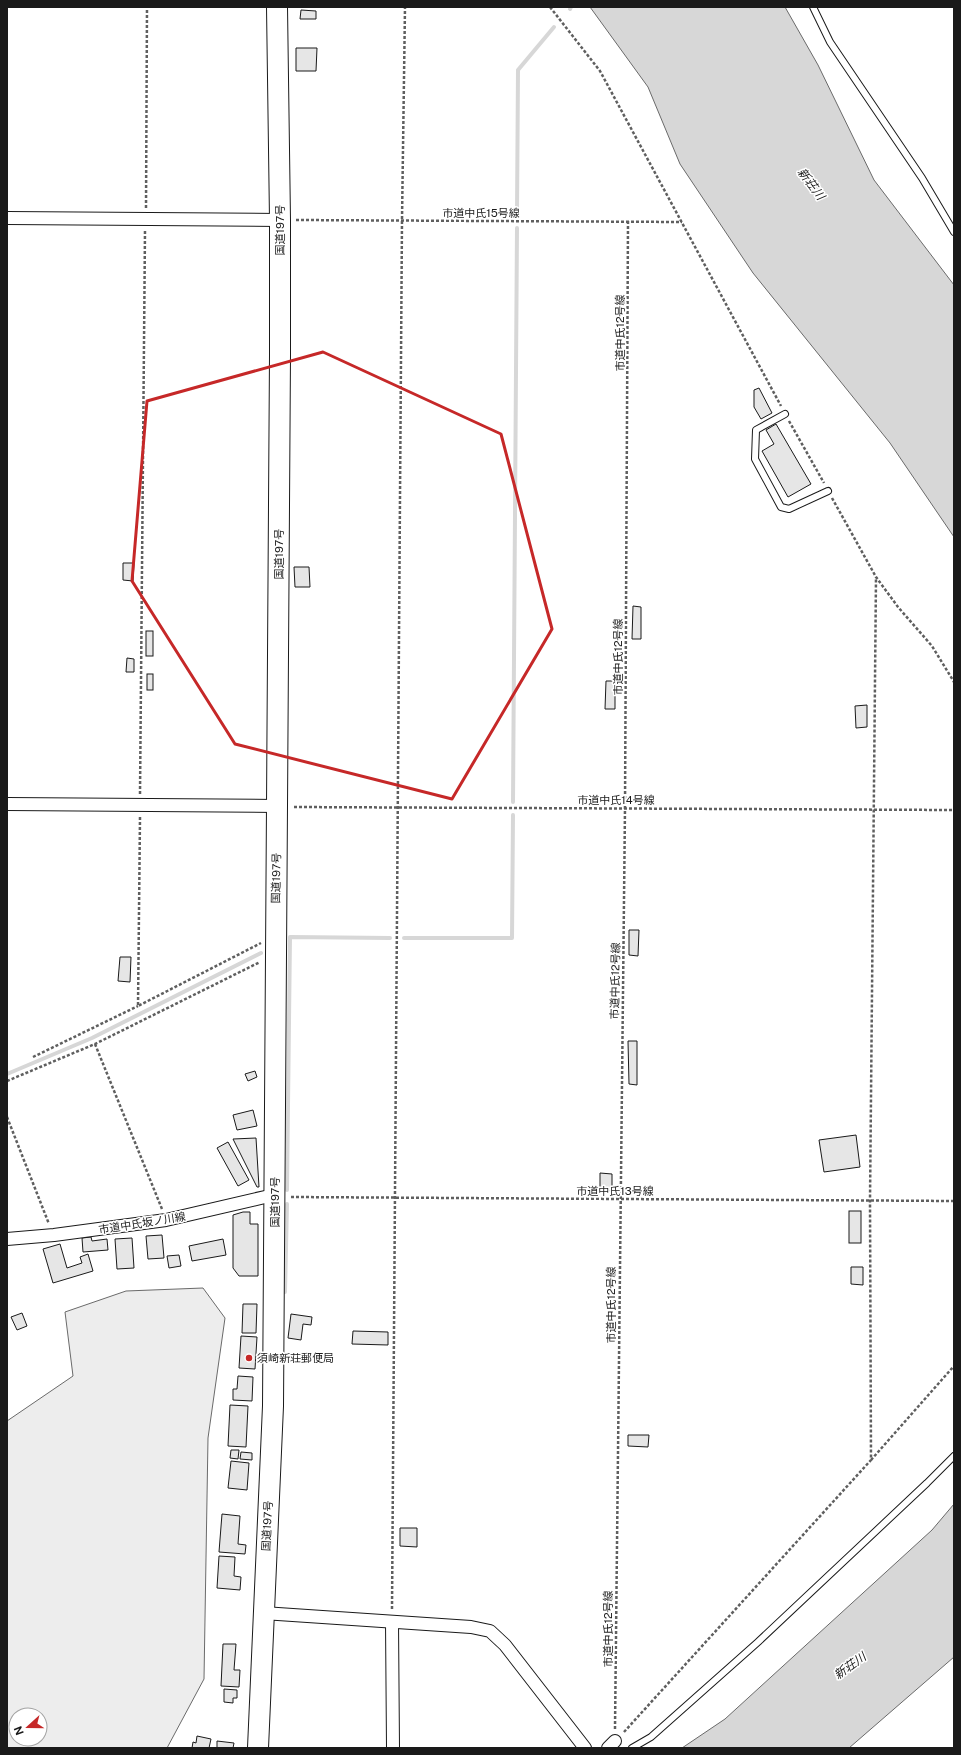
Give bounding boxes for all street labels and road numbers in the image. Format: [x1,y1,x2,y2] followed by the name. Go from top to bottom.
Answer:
[274,205,286,255] street label: 国道197号
[442,207,520,219] street label: 市道中氏15号線
[614,294,626,372] street label: 市道中氏12号線
[273,529,285,579] street label: 国道197号
[612,618,624,696] street label: 市道中氏12号線
[577,794,655,806] street label: 市道中氏14号線
[270,853,282,903] street label: 国道197号
[608,942,622,1020] street label: 市道中氏12号線
[269,1177,281,1227] street label: 国道197号
[576,1185,654,1197] street label: 市道中氏13号線
[98,1210,186,1236] street label: 市道中氏坂ノ川線
[605,1266,617,1344] street label: 市道中氏12号線
[260,1500,274,1552] street label: 国道197号
[602,1590,614,1668] street label: 市道中氏12号線

